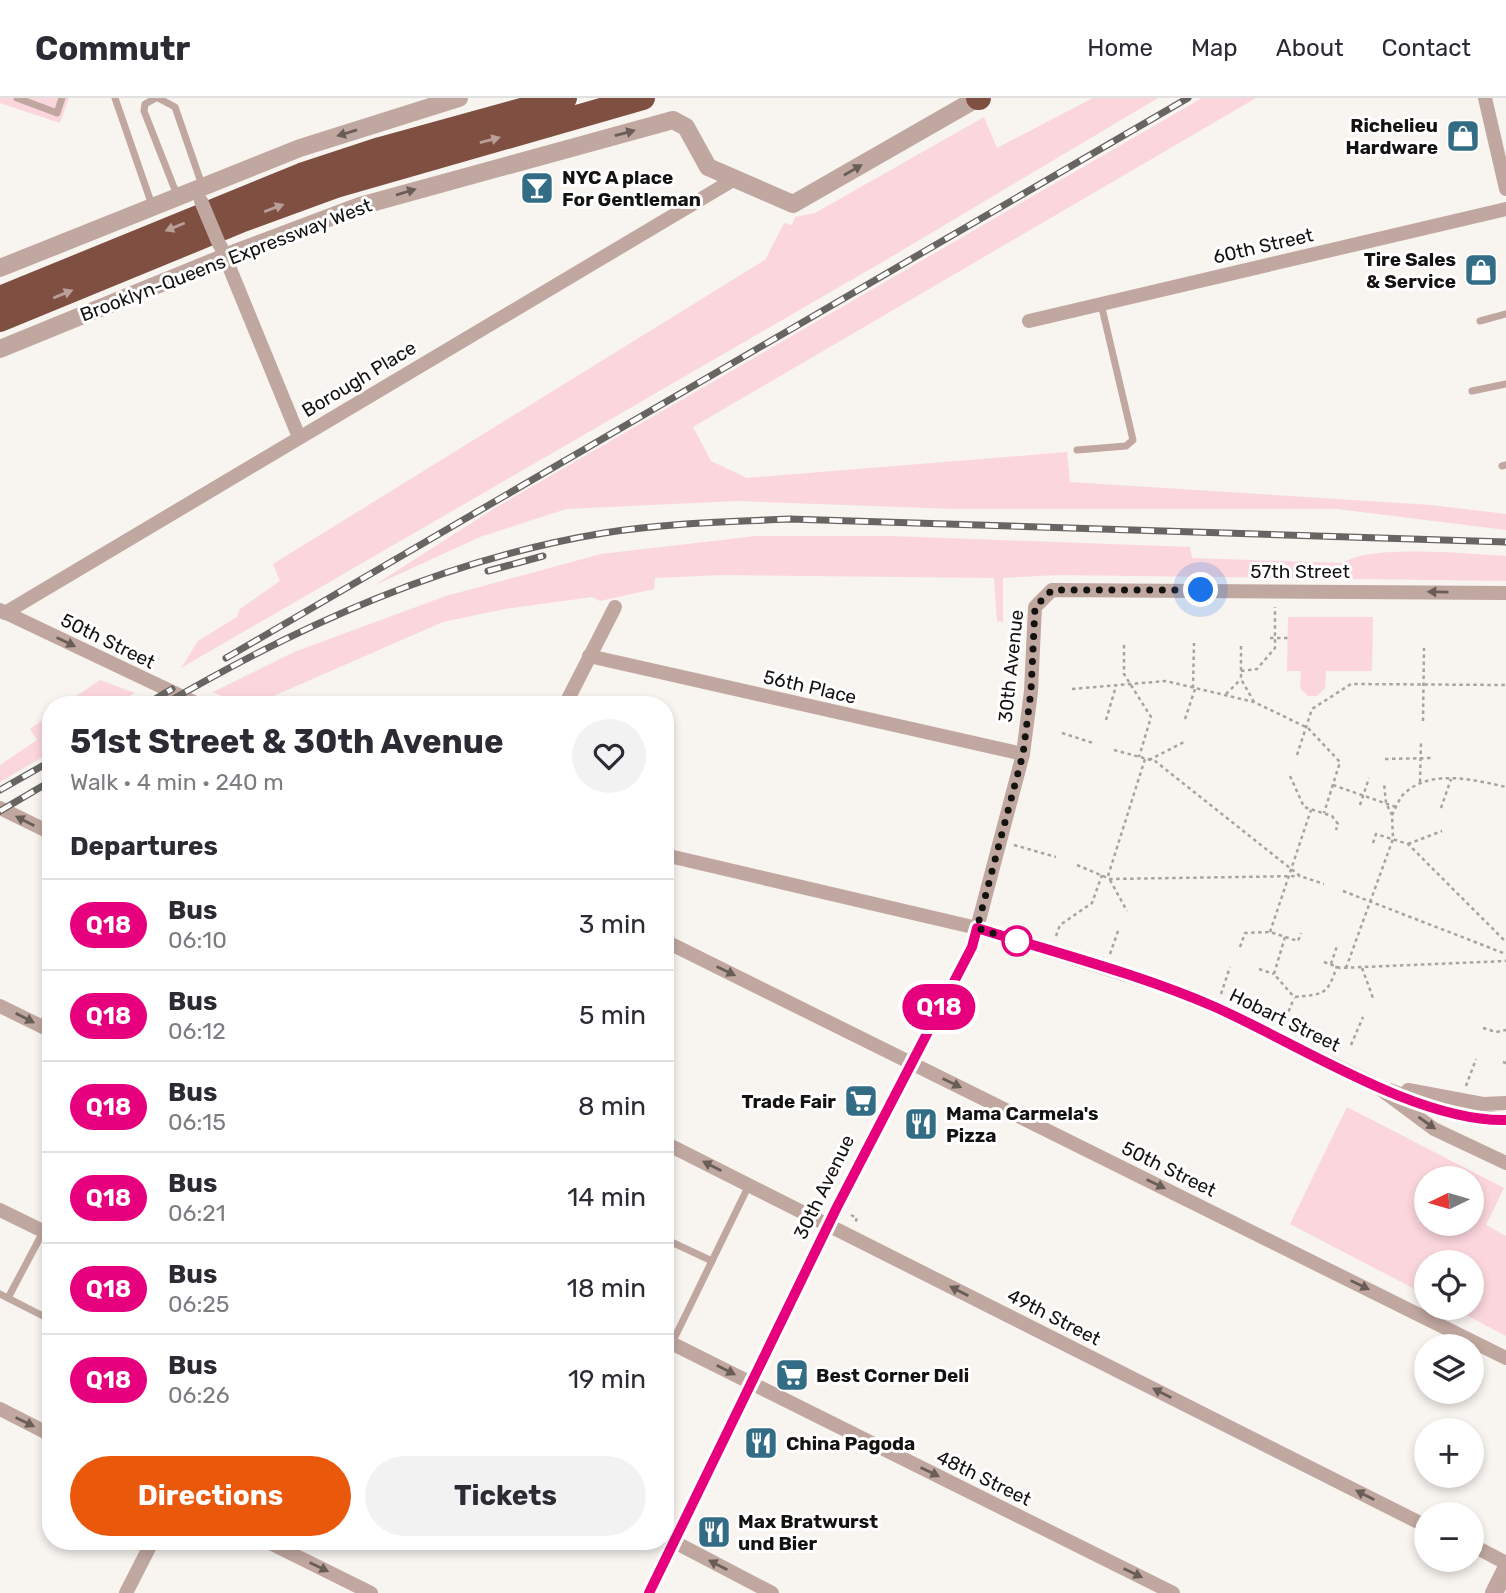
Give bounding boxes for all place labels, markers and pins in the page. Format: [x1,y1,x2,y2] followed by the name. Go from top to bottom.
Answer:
[1345,114,1438,159] place label: Richelieu Hardware
[1444,117,1482,155] shop icon: Richelieu Hardware
[562,166,701,211] place label: NYC A place For Gentleman
[518,169,556,207] bar icon: NYC A place For Gentleman
[1364,248,1456,293] place label: Tire Sales & Service
[1462,251,1500,289] shop icon: Tire Sales & Service
[1002,926,1032,956] unlabelled marker
[842,1082,880,1120] supermarket icon: Trade Fair
[741,1090,836,1113] place label: Trade Fair
[946,1102,1098,1147] place label: Mama Carmela's Pizza
[902,1105,940,1143] restaurant icon: Mama Carmela's Pizza
[773,1356,811,1394] supermarket icon: Best Corner Deli
[816,1364,969,1387] place label: Best Corner Deli
[742,1424,780,1462] restaurant icon: China Pagoda
[786,1432,915,1455] place label: China Pagoda
[738,1510,878,1555] place label: Max Bratwurst und Bier
[695,1513,733,1551] restaurant icon: Max Bratwurst und Bier

